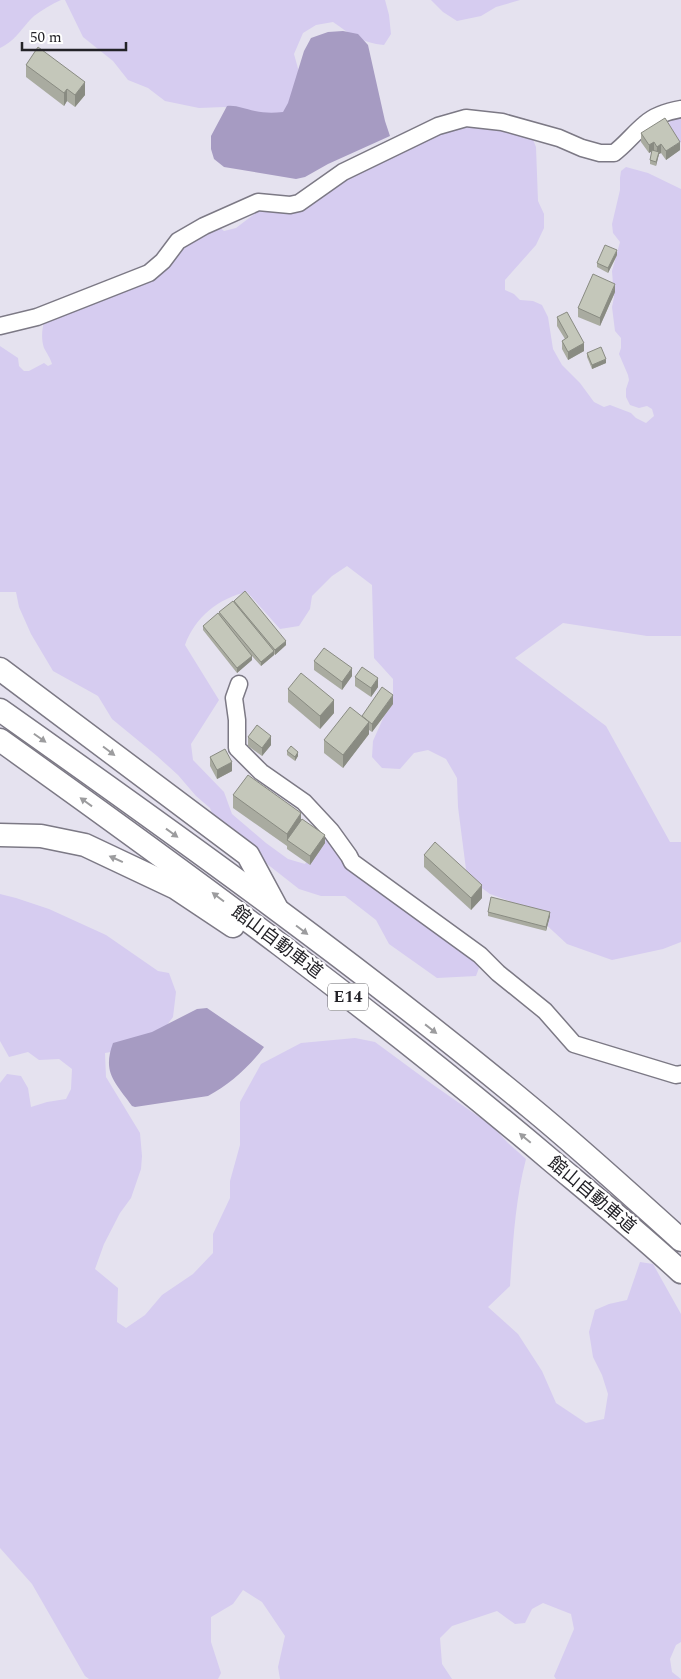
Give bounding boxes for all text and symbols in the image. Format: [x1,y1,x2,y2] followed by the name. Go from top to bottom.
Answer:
[22,20,126,52] scale bar
[30,26,62,49] text: 50 m
[33,733,46,744] one-way arrow
[102,745,115,756] one-way arrow
[79,797,93,807] one-way arrow
[165,828,179,838] one-way arrow
[109,855,123,863] one-way arrow
[211,892,225,902] one-way arrow
[226,899,328,985] street label: 館山自動車道
[295,925,309,935] one-way arrow
[328,984,368,1010] road number: E14
[425,1023,438,1034] one-way arrow
[519,1132,531,1144] one-way arrow
[542,1150,642,1240] street label: 館山自動車道

